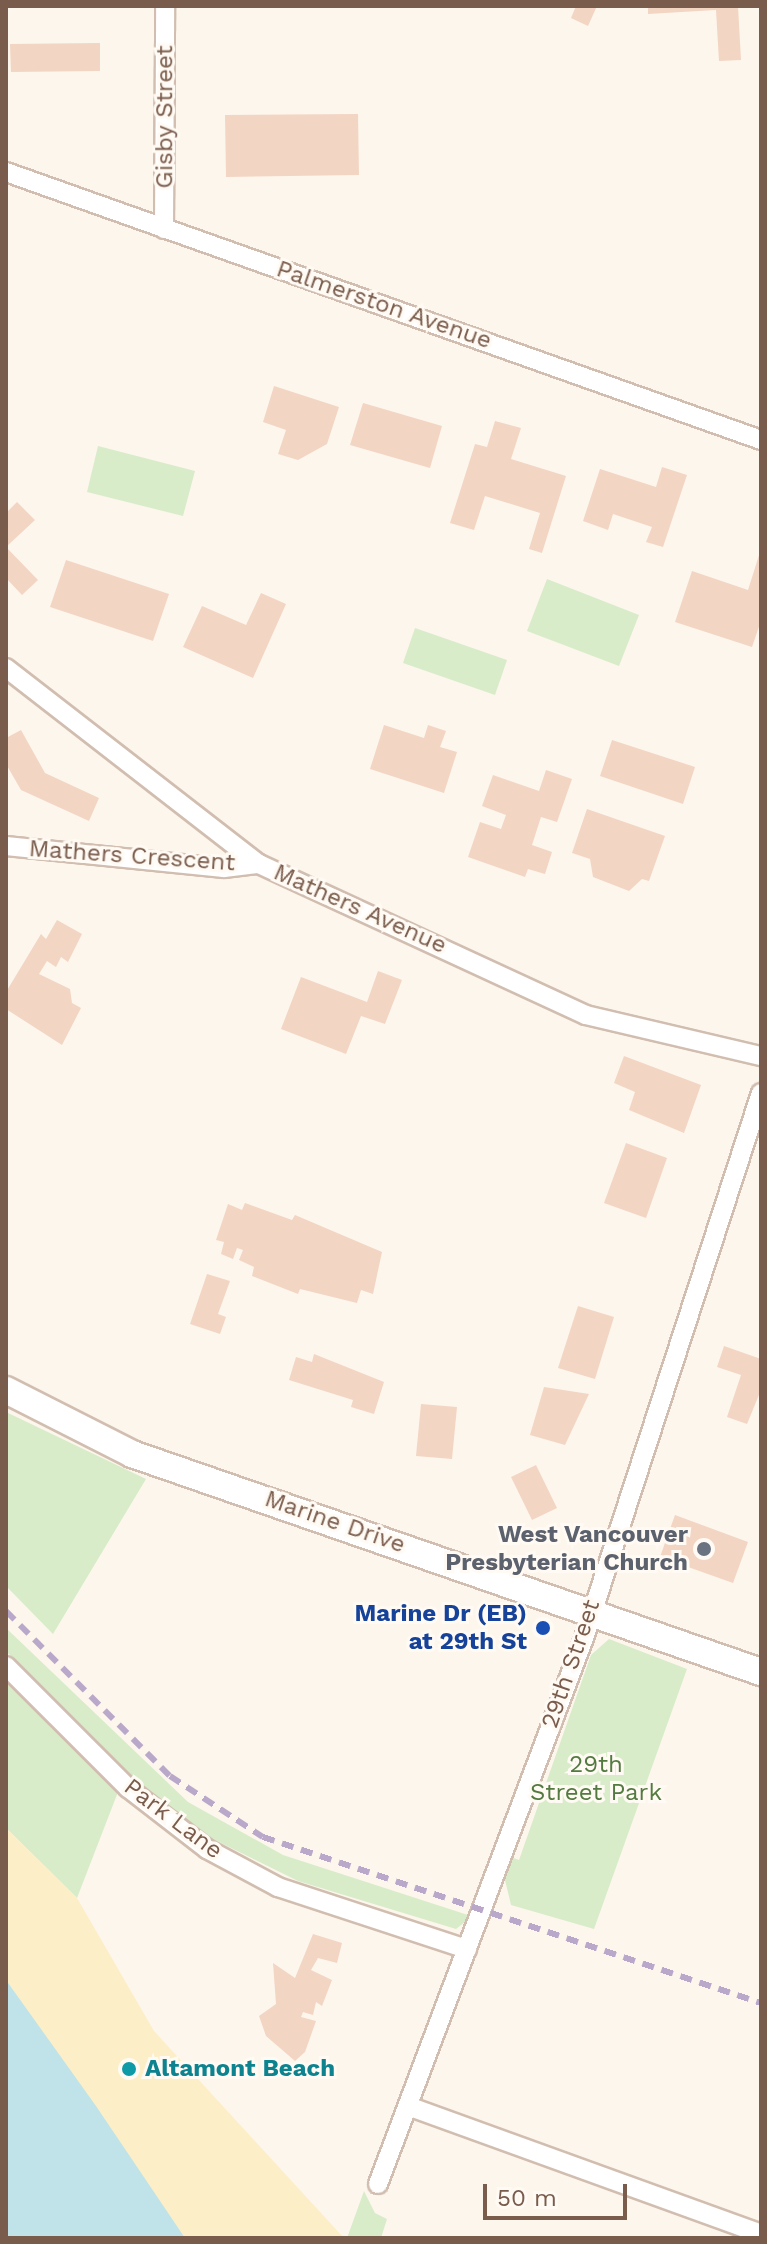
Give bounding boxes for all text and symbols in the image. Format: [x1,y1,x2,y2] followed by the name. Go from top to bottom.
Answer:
[151,45,179,189] street label: Gisby Street
[272,254,496,356] street label: Palmerston Avenue
[28,834,236,878] street label: Mathers Crescent
[269,858,451,960] street label: Mathers Avenue
[261,1485,409,1559] street label: Marine Drive
[445,1521,688,1577] place label: West Vancouver Presbyterian Church
[695,1540,713,1558] marker: West Vancouver Presbyterian Church
[536,1596,606,1732] street label: 29th Street
[354,1600,527,1656] place label: Marine Dr (EB) at 29th St
[534,1619,552,1637] marker: Marine Dr (EB) at 29th St
[530,1751,662,1807] park label: 29th Street Park
[118,1772,228,1866] street label: Park Lane
[145,2055,335,2083] place label: Altamont Beach
[120,2060,138,2078] marker: Altamont Beach
[487,2168,631,2218] scale bar
[497,2184,557,2212] text: 50 m

